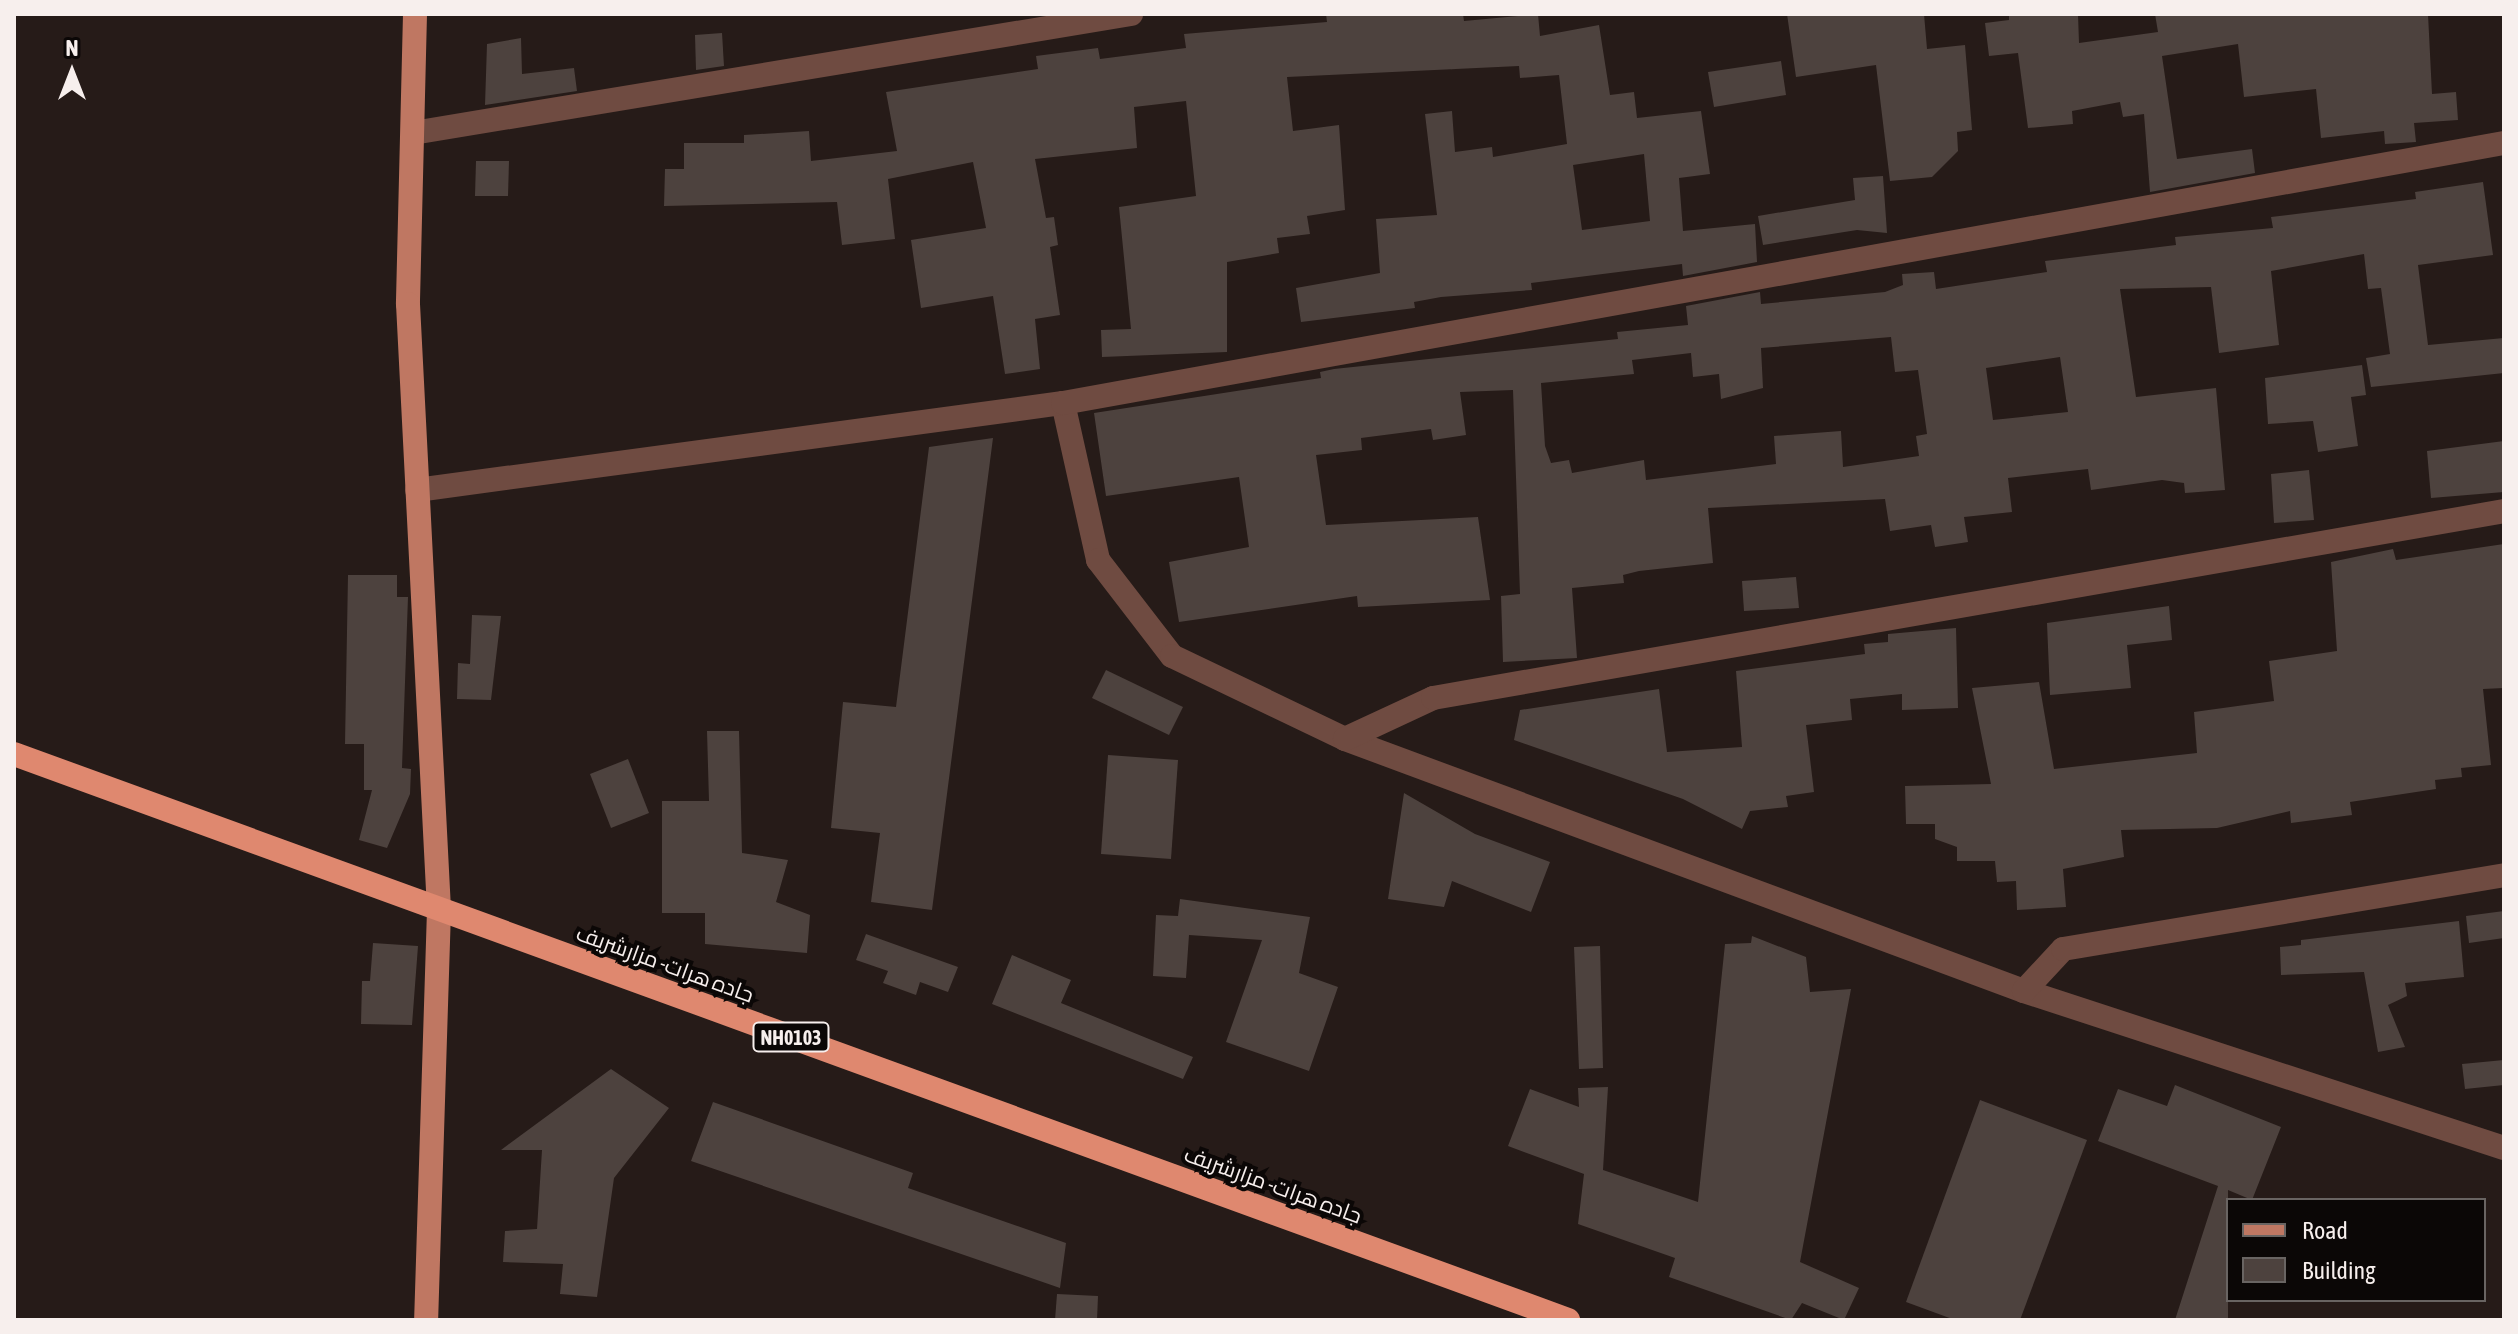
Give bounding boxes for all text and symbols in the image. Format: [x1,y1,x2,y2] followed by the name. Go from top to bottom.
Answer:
[32,32,112,112] north arrow
[66,35,78,61] text: N
[573,920,757,1008] street label: جاده هرات- مزارشریف
[751,1021,831,1053] road number: NH0103
[1181,1141,1365,1229] street label: جاده هرات- مزارشریف
[2226,1198,2486,1302] legend
[2302,1217,2348,1244] text: Road
[2302,1257,2375,1284] text: Building

